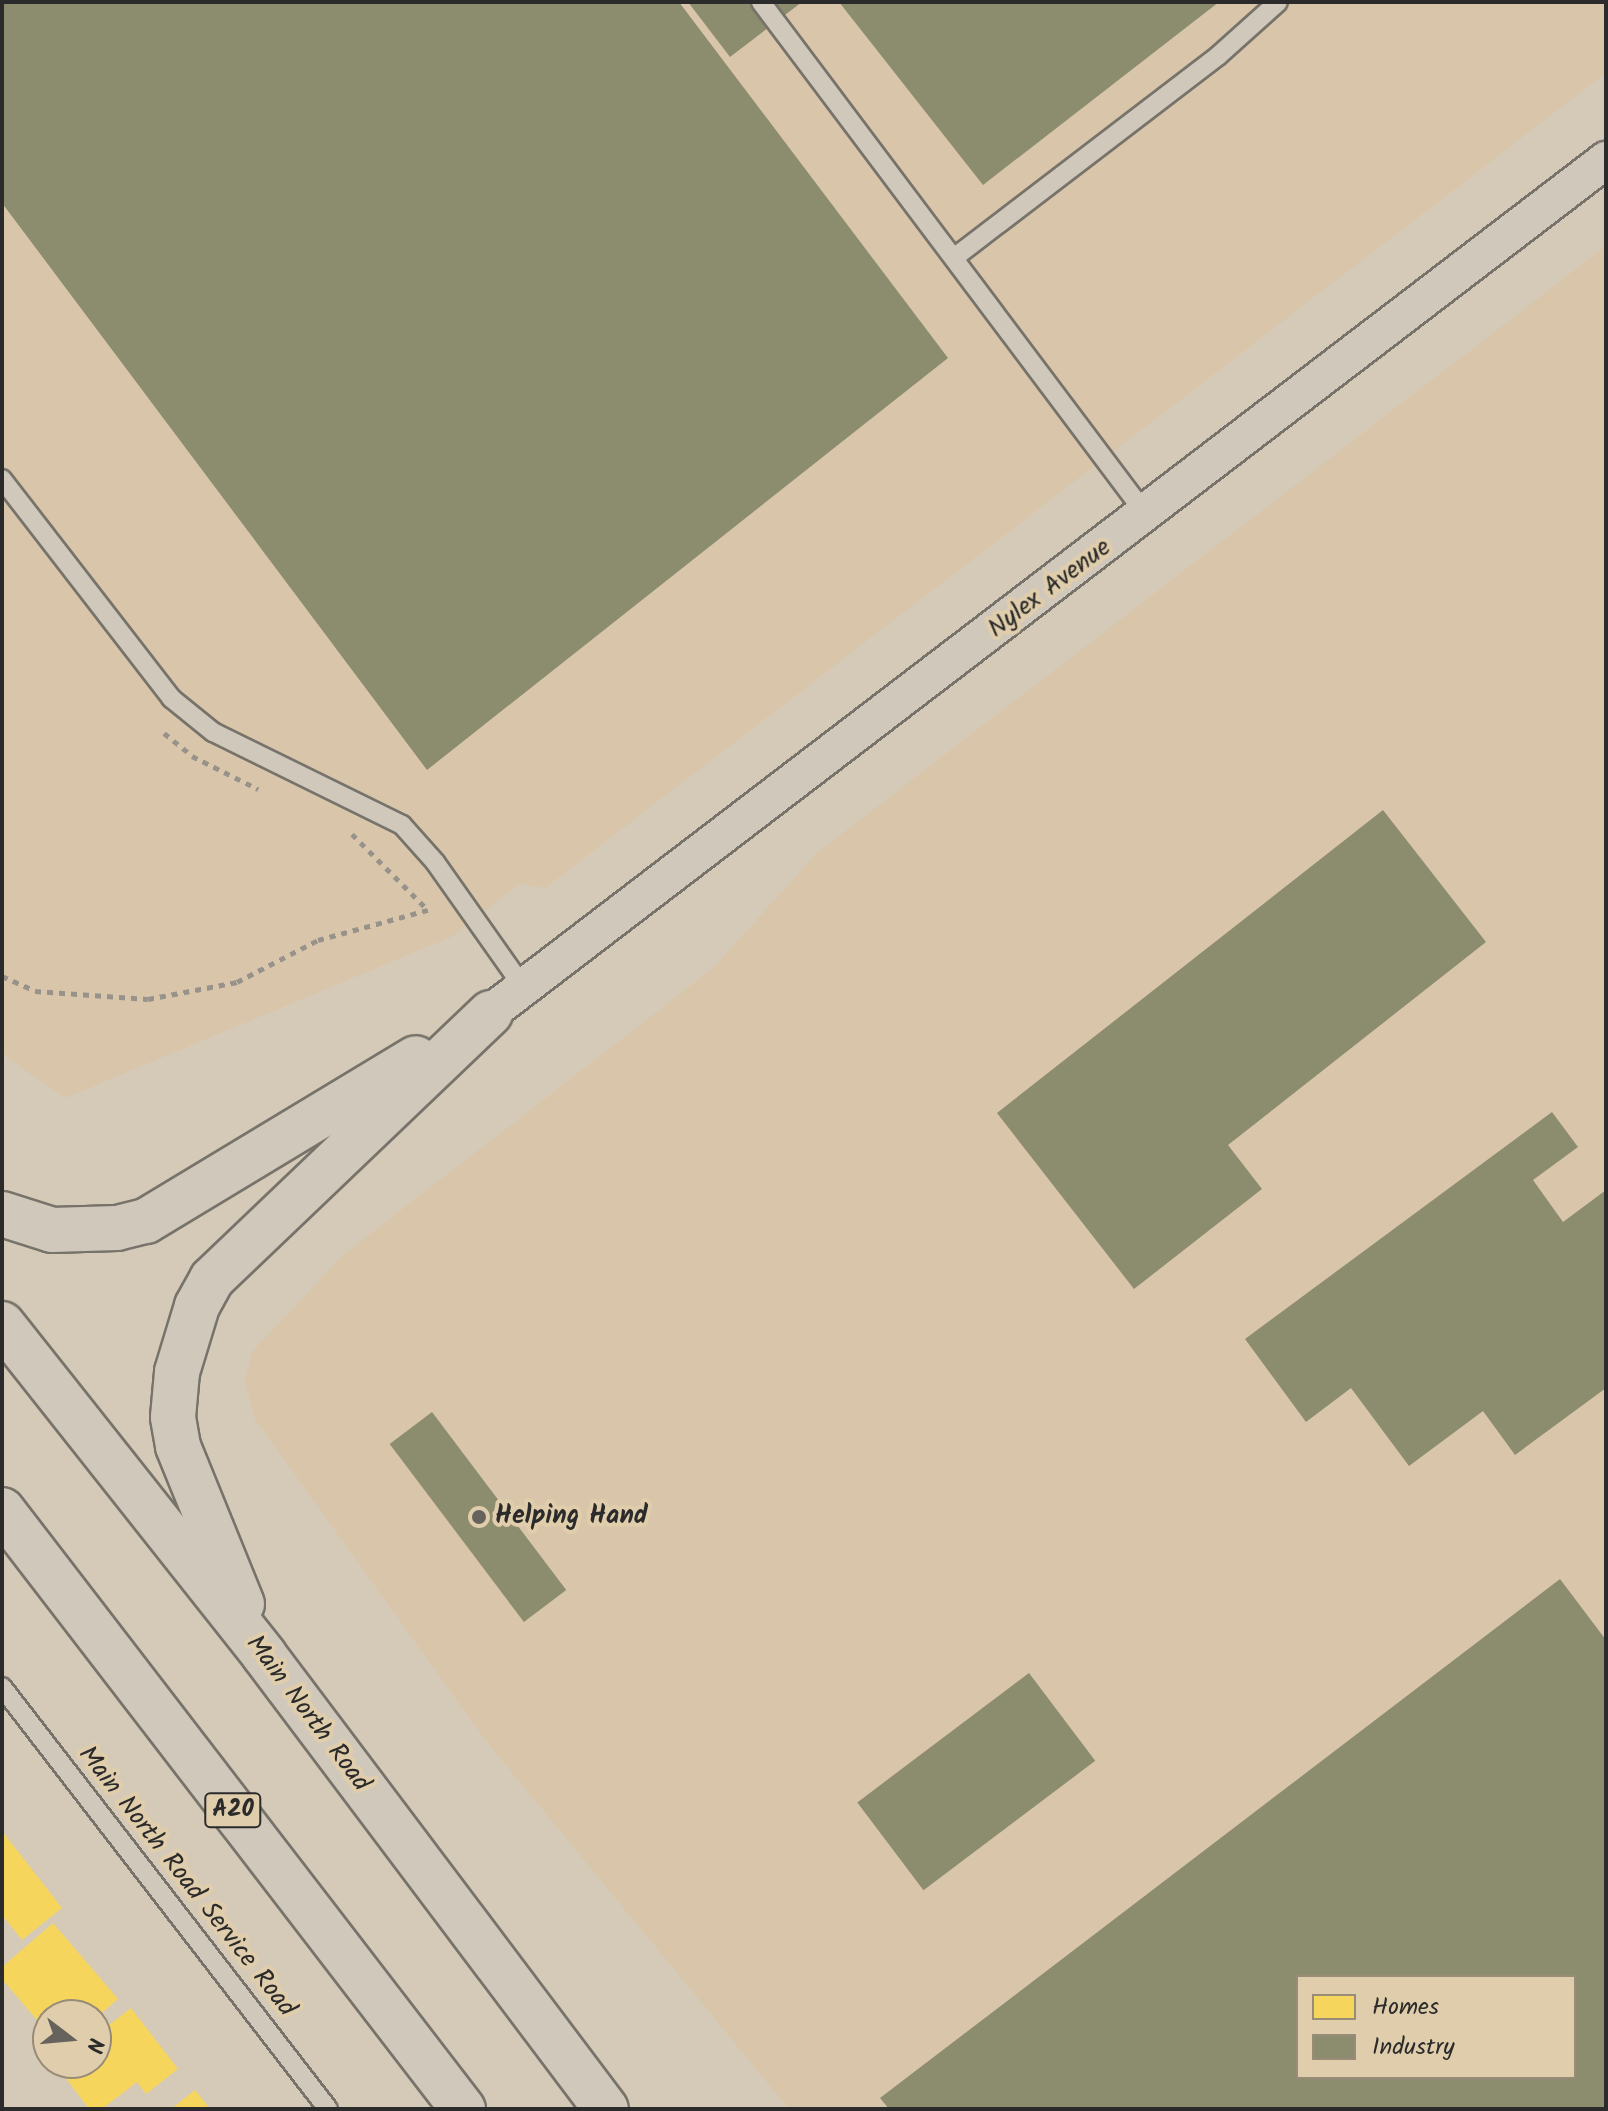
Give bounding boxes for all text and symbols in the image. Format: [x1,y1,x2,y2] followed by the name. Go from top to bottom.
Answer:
[982,533,1118,645] street label: Nylex Avenue
[495,1501,648,1533] place label: Helping Hand
[470,1508,488,1526] marker: Helping Hand
[238,1630,376,1798] street label: Main North Road
[71,1740,301,2024] street label: Main North Road Service Road
[203,1790,263,1830] road number: A20
[1296,1975,1576,2079] legend
[1372,1988,1439,2027] text: Homes
[32,1999,112,2079] north arrow
[1372,2028,1454,2067] text: Industry
[75,2034,112,2057] text: N

